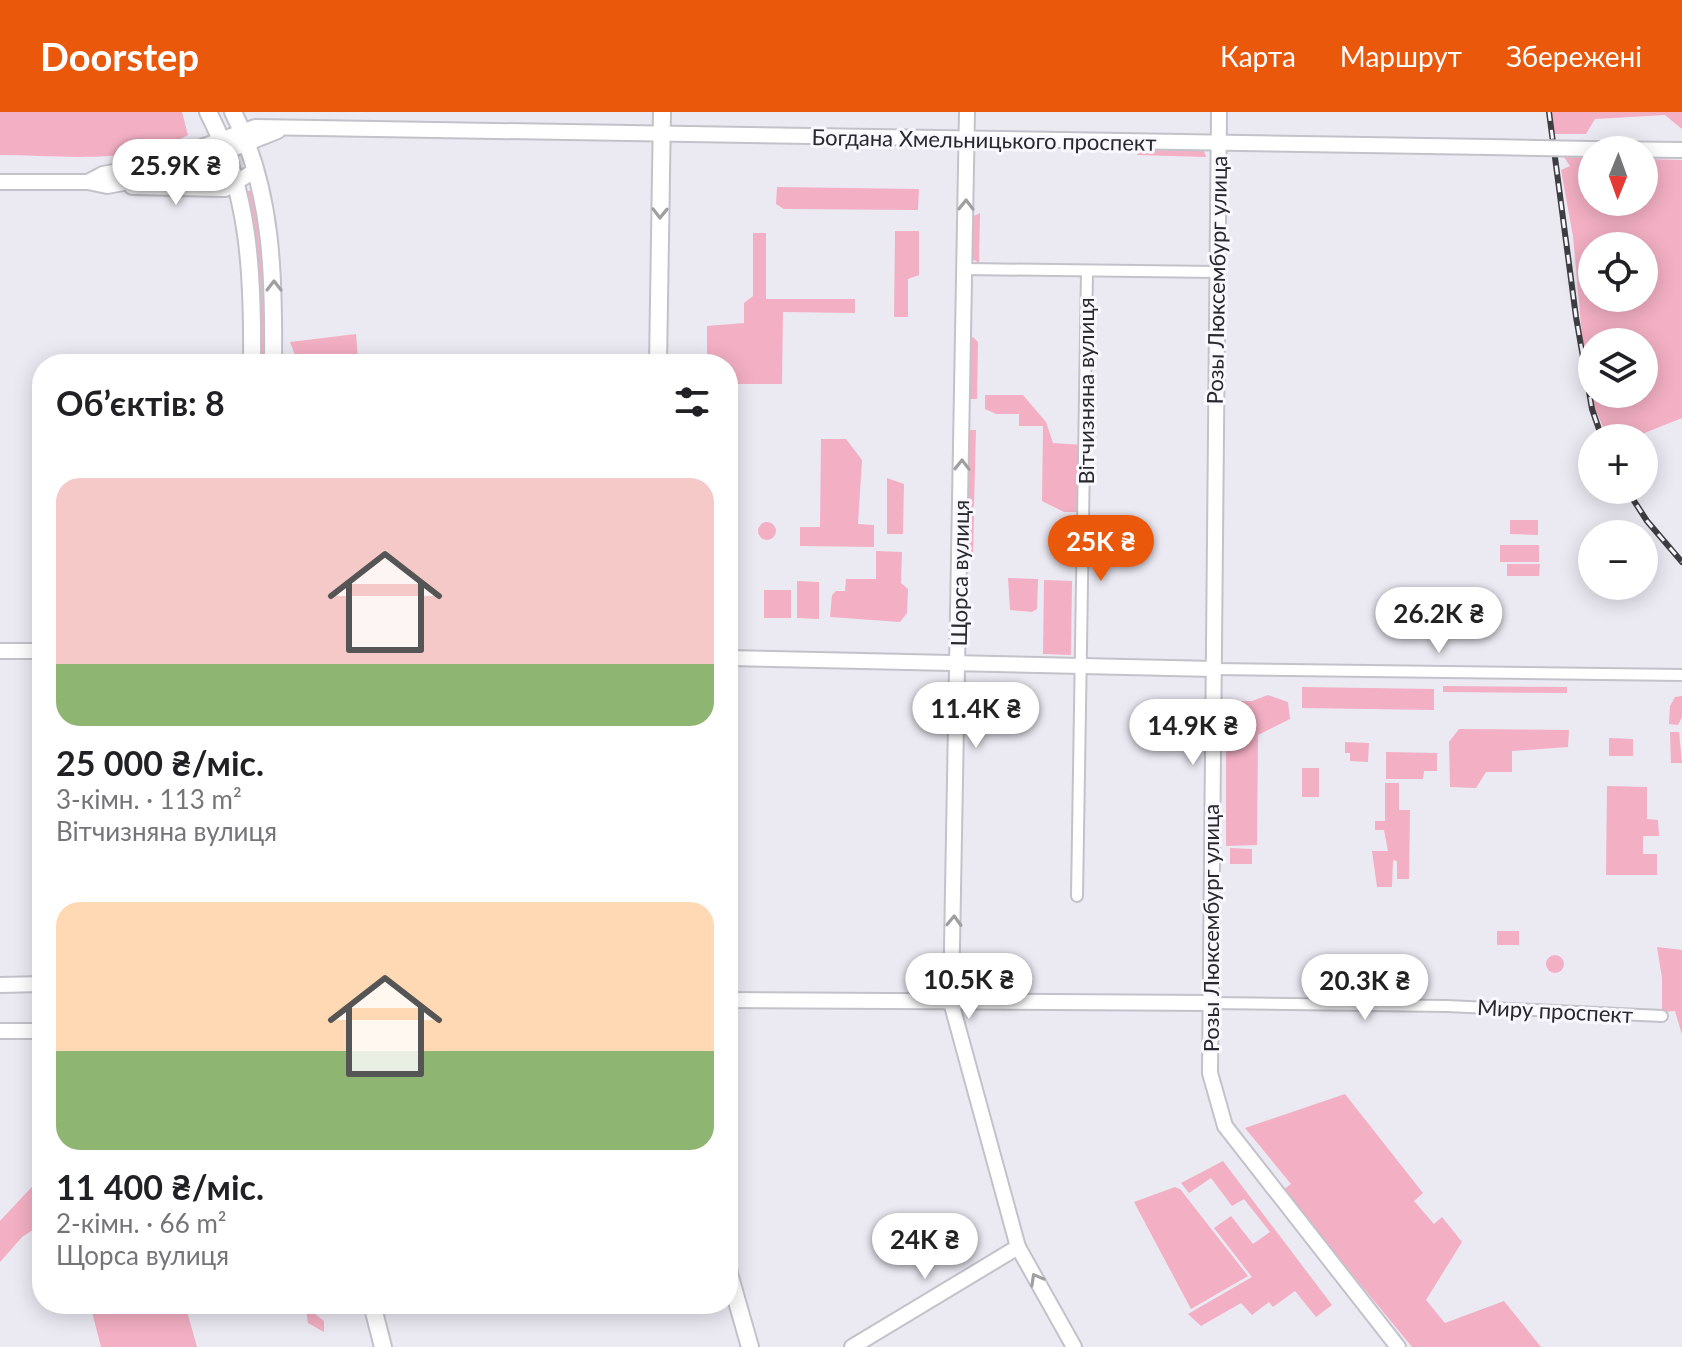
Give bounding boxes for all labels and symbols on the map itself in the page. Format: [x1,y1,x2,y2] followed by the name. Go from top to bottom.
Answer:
[811,123,1157,156] street label: Богдана Хмельницького проспект
[1578,136,1658,216] north arrow
[102,139,250,207] pin: 25.9K ₴
[1201,155,1232,404] street label: Розы Люксембург улица
[957,198,975,211] one-way arrow
[652,207,669,220] one-way arrow
[265,279,283,292] one-way arrow
[1072,297,1099,485] street label: Вітчизняна вулиця
[953,458,971,471] one-way arrow
[945,500,974,646] street label: Щорса вулиця
[1045,515,1157,583] pin: 25K ₴
[1365,587,1513,655] pin: 26.2K ₴
[902,682,1050,750] pin: 11.4K ₴
[1119,699,1267,767] pin: 14.9K ₴
[1197,804,1224,1052] street label: Розы Люксембург улица
[945,914,962,927] one-way arrow
[895,953,1043,1021] pin: 10.5K ₴
[1291,954,1439,1022] pin: 20.3K ₴
[1476,993,1634,1028] street label: Миру проспект
[869,1213,981,1281] pin: 24K ₴
[1030,1273,1046,1288] one-way arrow

